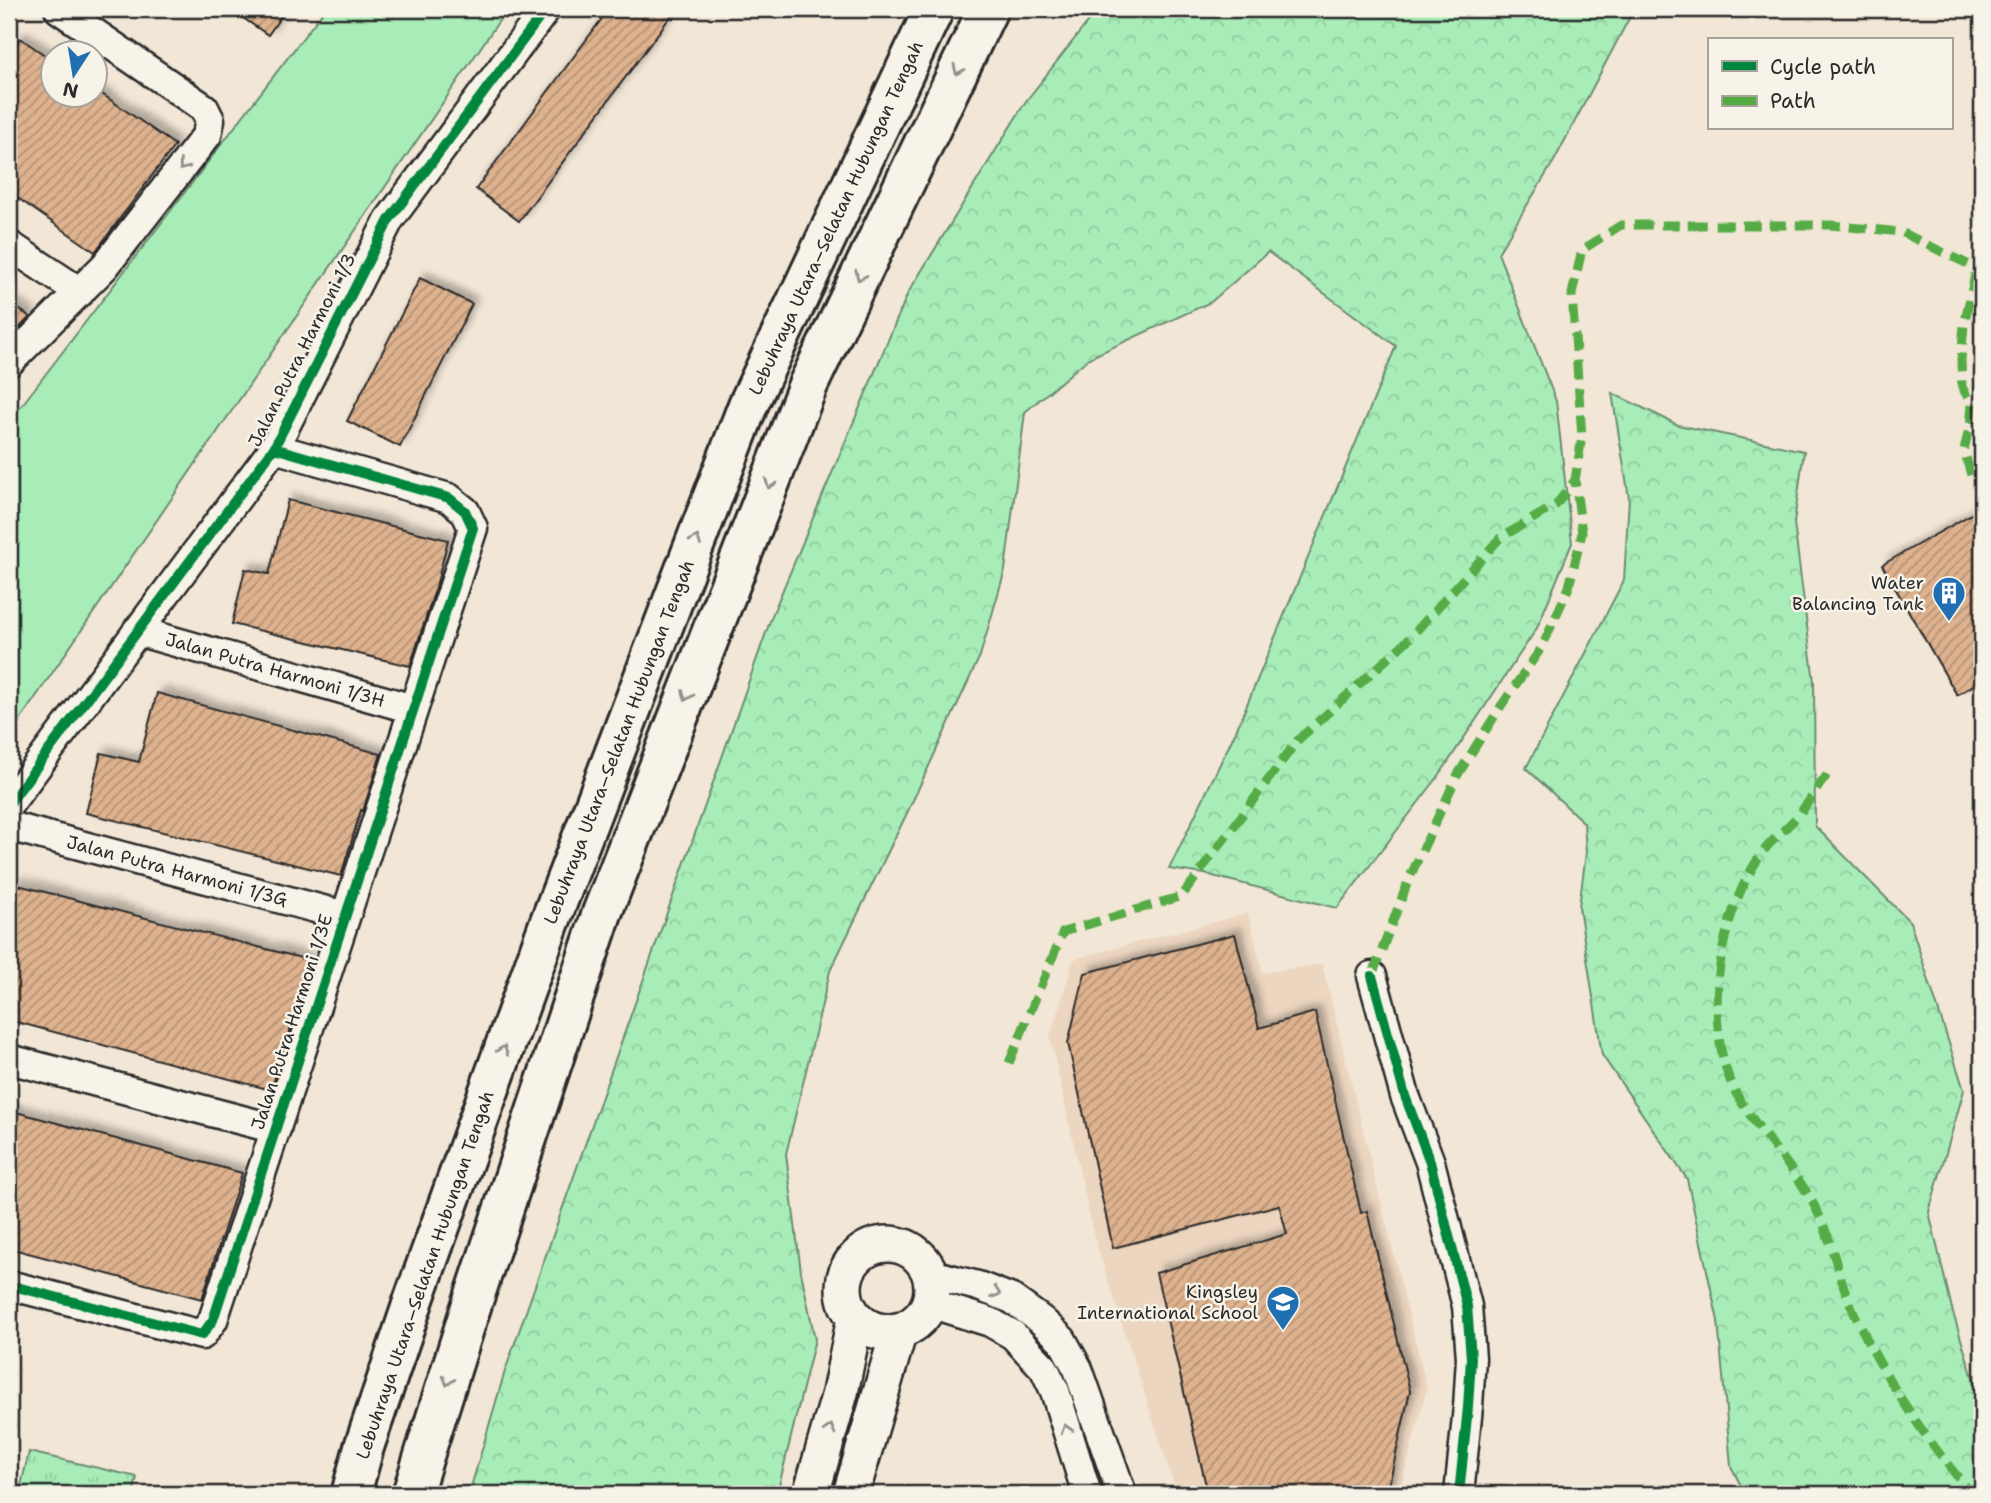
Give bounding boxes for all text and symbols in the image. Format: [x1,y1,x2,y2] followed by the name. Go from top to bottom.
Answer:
[743,37,929,399] street label: Lebuhraya Utara–Selatan Hubungan Tengah
[38,38,108,108] north arrow
[1708,38,1952,130] legend
[1770,53,1876,81] text: Cycle path
[952,63,966,75] one-way arrow
[61,76,81,104] text: N
[1770,87,1816,115] text: Path
[179,158,192,171] one-way arrow
[243,249,361,451] street label: Jalan Putra Harmoni 1/3
[855,269,869,281] one-way arrow
[764,478,778,490] one-way arrow
[688,534,702,546] one-way arrow
[538,556,700,928] street label: Lebuhraya Utara–Selatan Hubungan Tengah
[1792,571,1924,616] place label: Water Balancing Tank
[1930,574,1968,623] building icon: Water Balancing Tank
[162,627,388,713] street label: Jalan Putra Harmoni 1/3H
[681,690,695,702] one-way arrow
[64,830,290,912] street label: Jalan Putra Harmoni 1/3G
[246,911,338,1133] street label: Jalan Putra Harmoni 1/3E
[495,1045,509,1057] one-way arrow
[350,1088,500,1462] street label: Lebuhraya Utara–Selatan Hubungan Tengah
[1077,1280,1259,1325] place label: Kingsley International School
[1264,1283,1302,1332] school or university icon: Kingsley International School
[990,1285,1002,1299] one-way arrow
[441,1374,456,1386] one-way arrow
[822,1423,837,1435] one-way arrow
[1060,1423,1075,1435] one-way arrow

